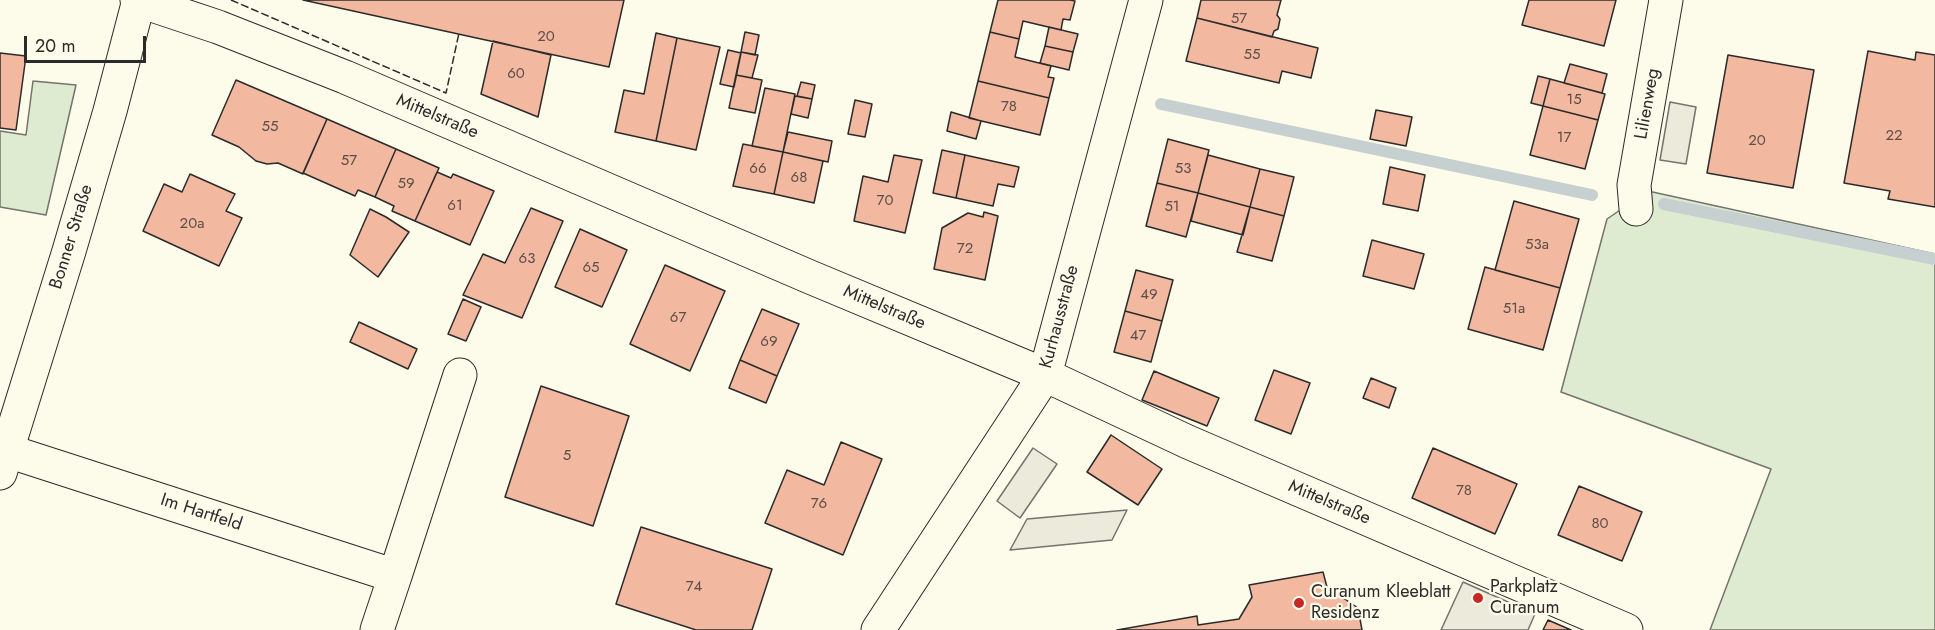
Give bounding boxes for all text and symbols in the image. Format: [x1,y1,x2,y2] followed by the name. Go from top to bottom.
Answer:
[1231,10,1247,28] house number: 57
[27,24,148,62] scale bar
[537,28,555,46] house number: 20
[35,33,75,59] text: 20 m
[1244,46,1260,64] house number: 55
[507,65,525,83] house number: 60
[1631,67,1665,141] street label: Lilienweg
[393,90,481,144] street label: Mittelstraße
[1566,91,1582,109] house number: 15
[1001,98,1017,116] house number: 78
[262,118,278,136] house number: 55
[1885,127,1903,145] house number: 22
[1557,129,1571,147] house number: 17
[1748,132,1766,150] house number: 20
[341,152,357,170] house number: 57
[749,160,767,178] house number: 66
[1175,160,1191,178] house number: 53
[791,169,807,187] house number: 68
[397,175,415,193] house number: 59
[46,182,98,292] street label: Bonner Straße
[877,192,893,210] house number: 70
[447,197,463,215] house number: 61
[1164,198,1180,216] house number: 51
[180,215,204,233] house number: 20a
[1525,236,1549,254] house number: 53a
[957,240,973,258] house number: 72
[519,250,535,268] house number: 63
[582,259,600,277] house number: 65
[1036,263,1084,371] street label: Kurhausstraße
[840,281,928,335] street label: Mittelstraße
[1140,286,1158,304] house number: 49
[1503,300,1525,318] house number: 51a
[670,309,686,327] house number: 67
[1130,327,1146,345] house number: 47
[760,333,778,351] house number: 69
[563,447,571,465] house number: 5
[1285,476,1373,530] street label: Mittelstraße
[1456,482,1472,500] house number: 78
[157,490,245,536] street label: Im Hartfeld
[811,495,827,513] house number: 76
[1591,515,1609,533] house number: 80
[1490,577,1560,620] place label: Parkplatz Curanum
[686,578,702,596] house number: 74
[1311,582,1450,624] place label: Curanum Kleeblatt Residenz
[1471,591,1485,605] marker: Parkplatz Curanum
[1292,596,1306,610] marker: Curanum Kleeblatt Residenz

